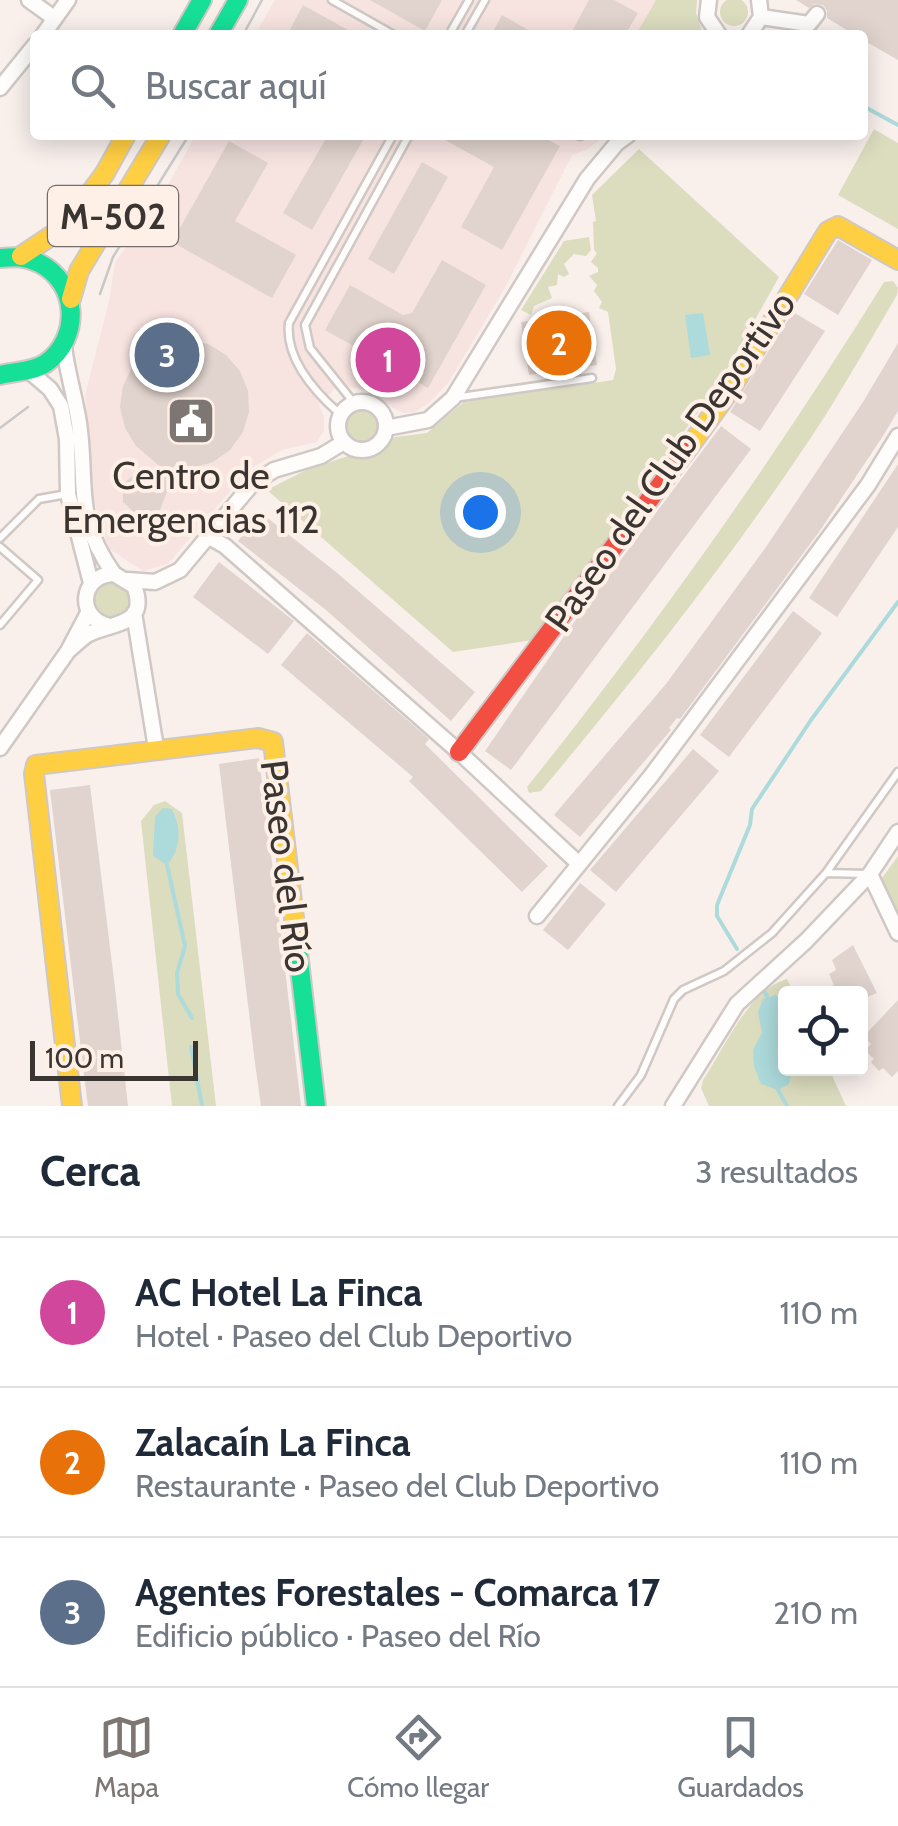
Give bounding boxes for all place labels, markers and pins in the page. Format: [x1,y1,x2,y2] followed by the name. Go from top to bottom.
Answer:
[526,306,592,380] pin: 2
[134,318,200,392] pin: 3
[356,322,420,398] pin: 1
[165,395,217,447] public building icon: Centro de Emergencias 112
[62,452,320,543] place label: Centro de Emergencias 112

